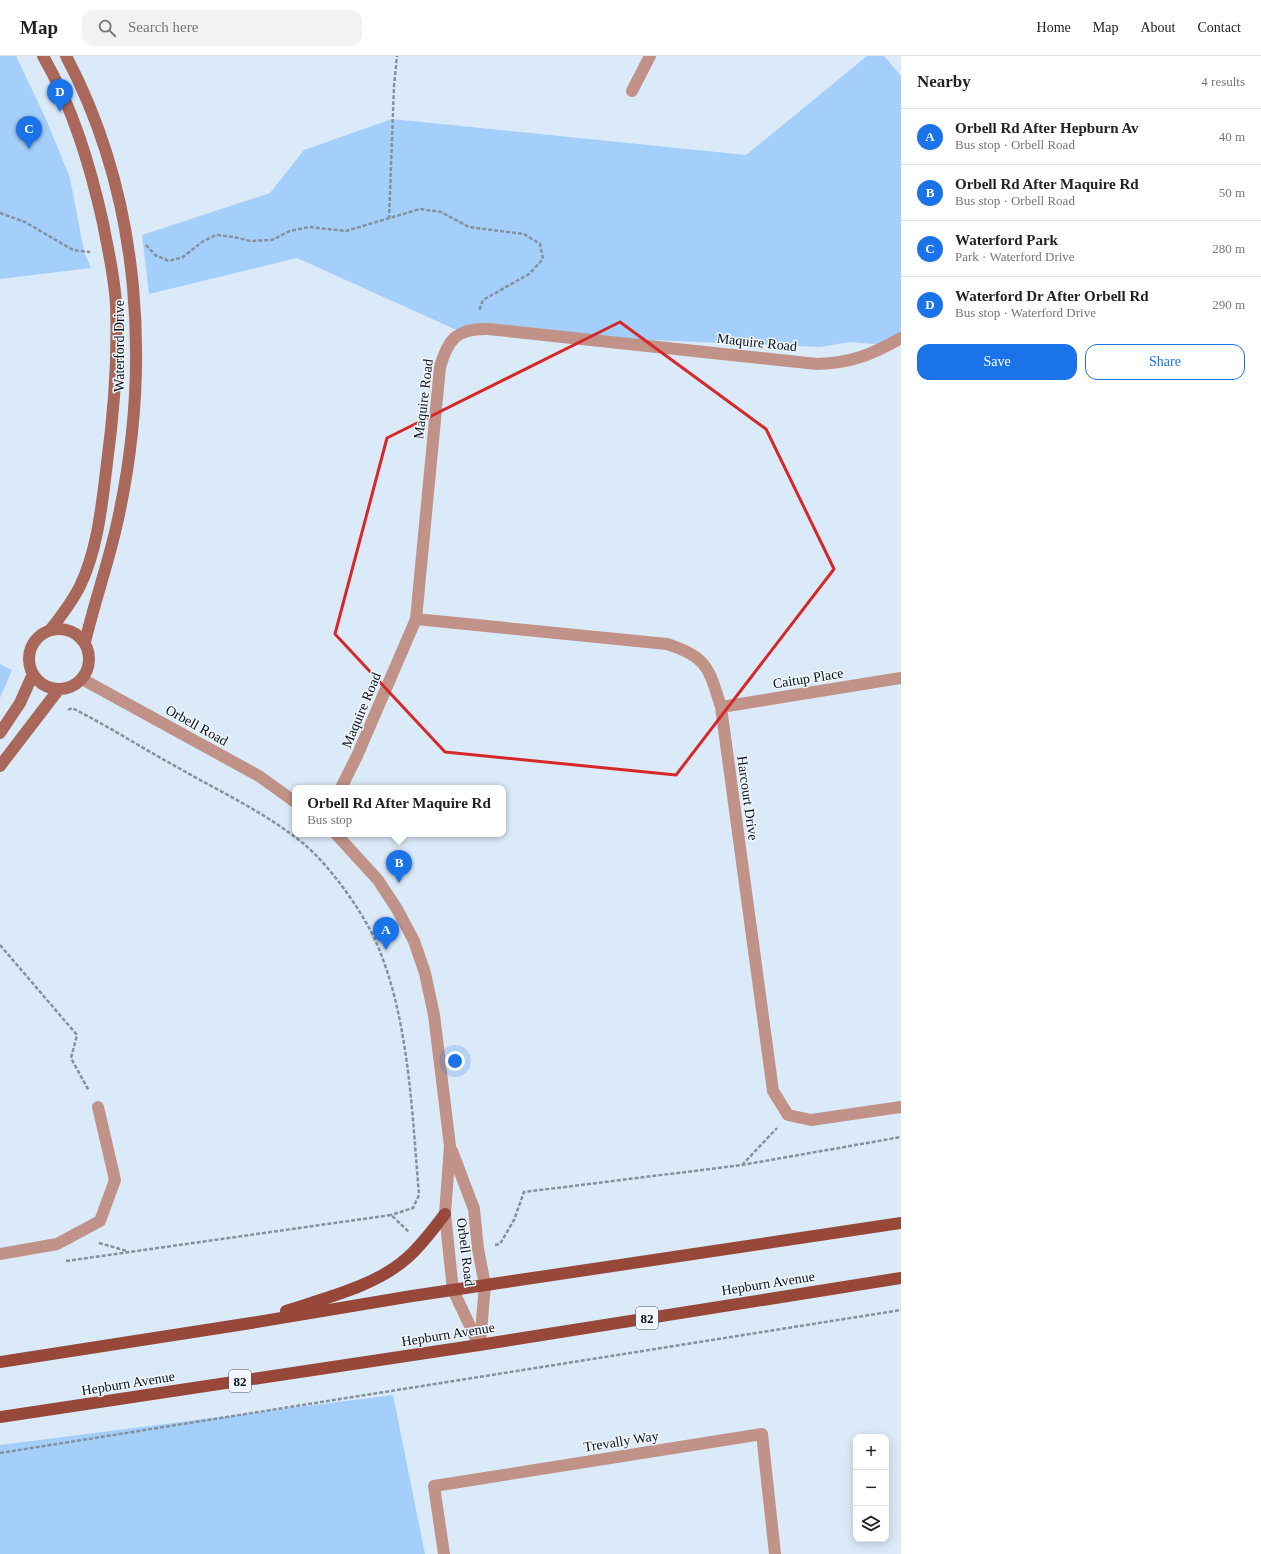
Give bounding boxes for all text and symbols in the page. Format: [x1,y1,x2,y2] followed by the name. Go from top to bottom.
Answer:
[82,10,362,46] search box
[20,17,58,38] text: Map
[96,17,118,39] icon: search
[128,19,198,35] text: Search here
[1037,20,1071,35] text: Home
[1093,20,1118,35] text: Map
[1140,20,1175,35] text: About
[1197,20,1241,35] text: Contact
[917,72,971,91] text: Nearby
[1201,74,1245,89] text: 4 results
[47,79,73,112] pin: D
[16,116,42,149] pin: C
[955,120,1139,136] text: Orbell Rd After Hepburn Av
[925,129,935,144] text: A
[1219,129,1245,144] text: 40 m
[955,137,1075,152] text: Bus stop · Orbell Road
[955,176,1139,192] text: Orbell Rd After Maquire Rd
[926,185,934,200] text: B
[1219,185,1245,200] text: 50 m
[955,193,1075,208] text: Bus stop · Orbell Road
[955,232,1058,248] text: Waterford Park
[925,241,935,256] text: C
[1212,241,1245,256] text: 280 m
[955,249,1075,264] text: Park · Waterford Drive
[955,288,1149,304] text: Waterford Dr After Orbell Rd
[925,297,935,312] text: D
[1212,297,1245,312] text: 290 m
[112,300,127,392] street label: Waterford Drive
[955,305,1096,320] text: Bus stop · Waterford Drive
[716,331,798,354] street label: Maquire Road
[917,344,1077,380] button: Save
[1085,344,1245,380] button: Share
[411,358,436,440] street label: Maquire Road
[772,666,844,691] street label: Caitup Place
[339,670,384,750] street label: Maquire Road
[163,702,230,749] street label: Orbell Road
[734,755,761,841] street label: Harcourt Drive
[292,785,506,837] popup
[307,795,491,811] text: Orbell Rd After Maquire Rd
[307,812,352,827] text: Bus stop
[386,850,412,883] pin: B
[373,917,399,950] pin: A
[445,1051,465,1071] your location
[454,1217,477,1287] street label: Orbell Road
[720,1269,816,1298] street label: Hepburn Avenue
[636,1307,658,1329] road number: 82
[400,1320,496,1349] street label: Hepburn Avenue
[80,1369,176,1398] street label: Hepburn Avenue
[229,1370,251,1392] road number: 82
[583,1428,660,1455] street label: Trevally Way
[853,1434,889,1542] map controls
[853,1434,889,1470] button: +
[853,1470,889,1506] button: −
[853,1506,889,1542] button: layers

